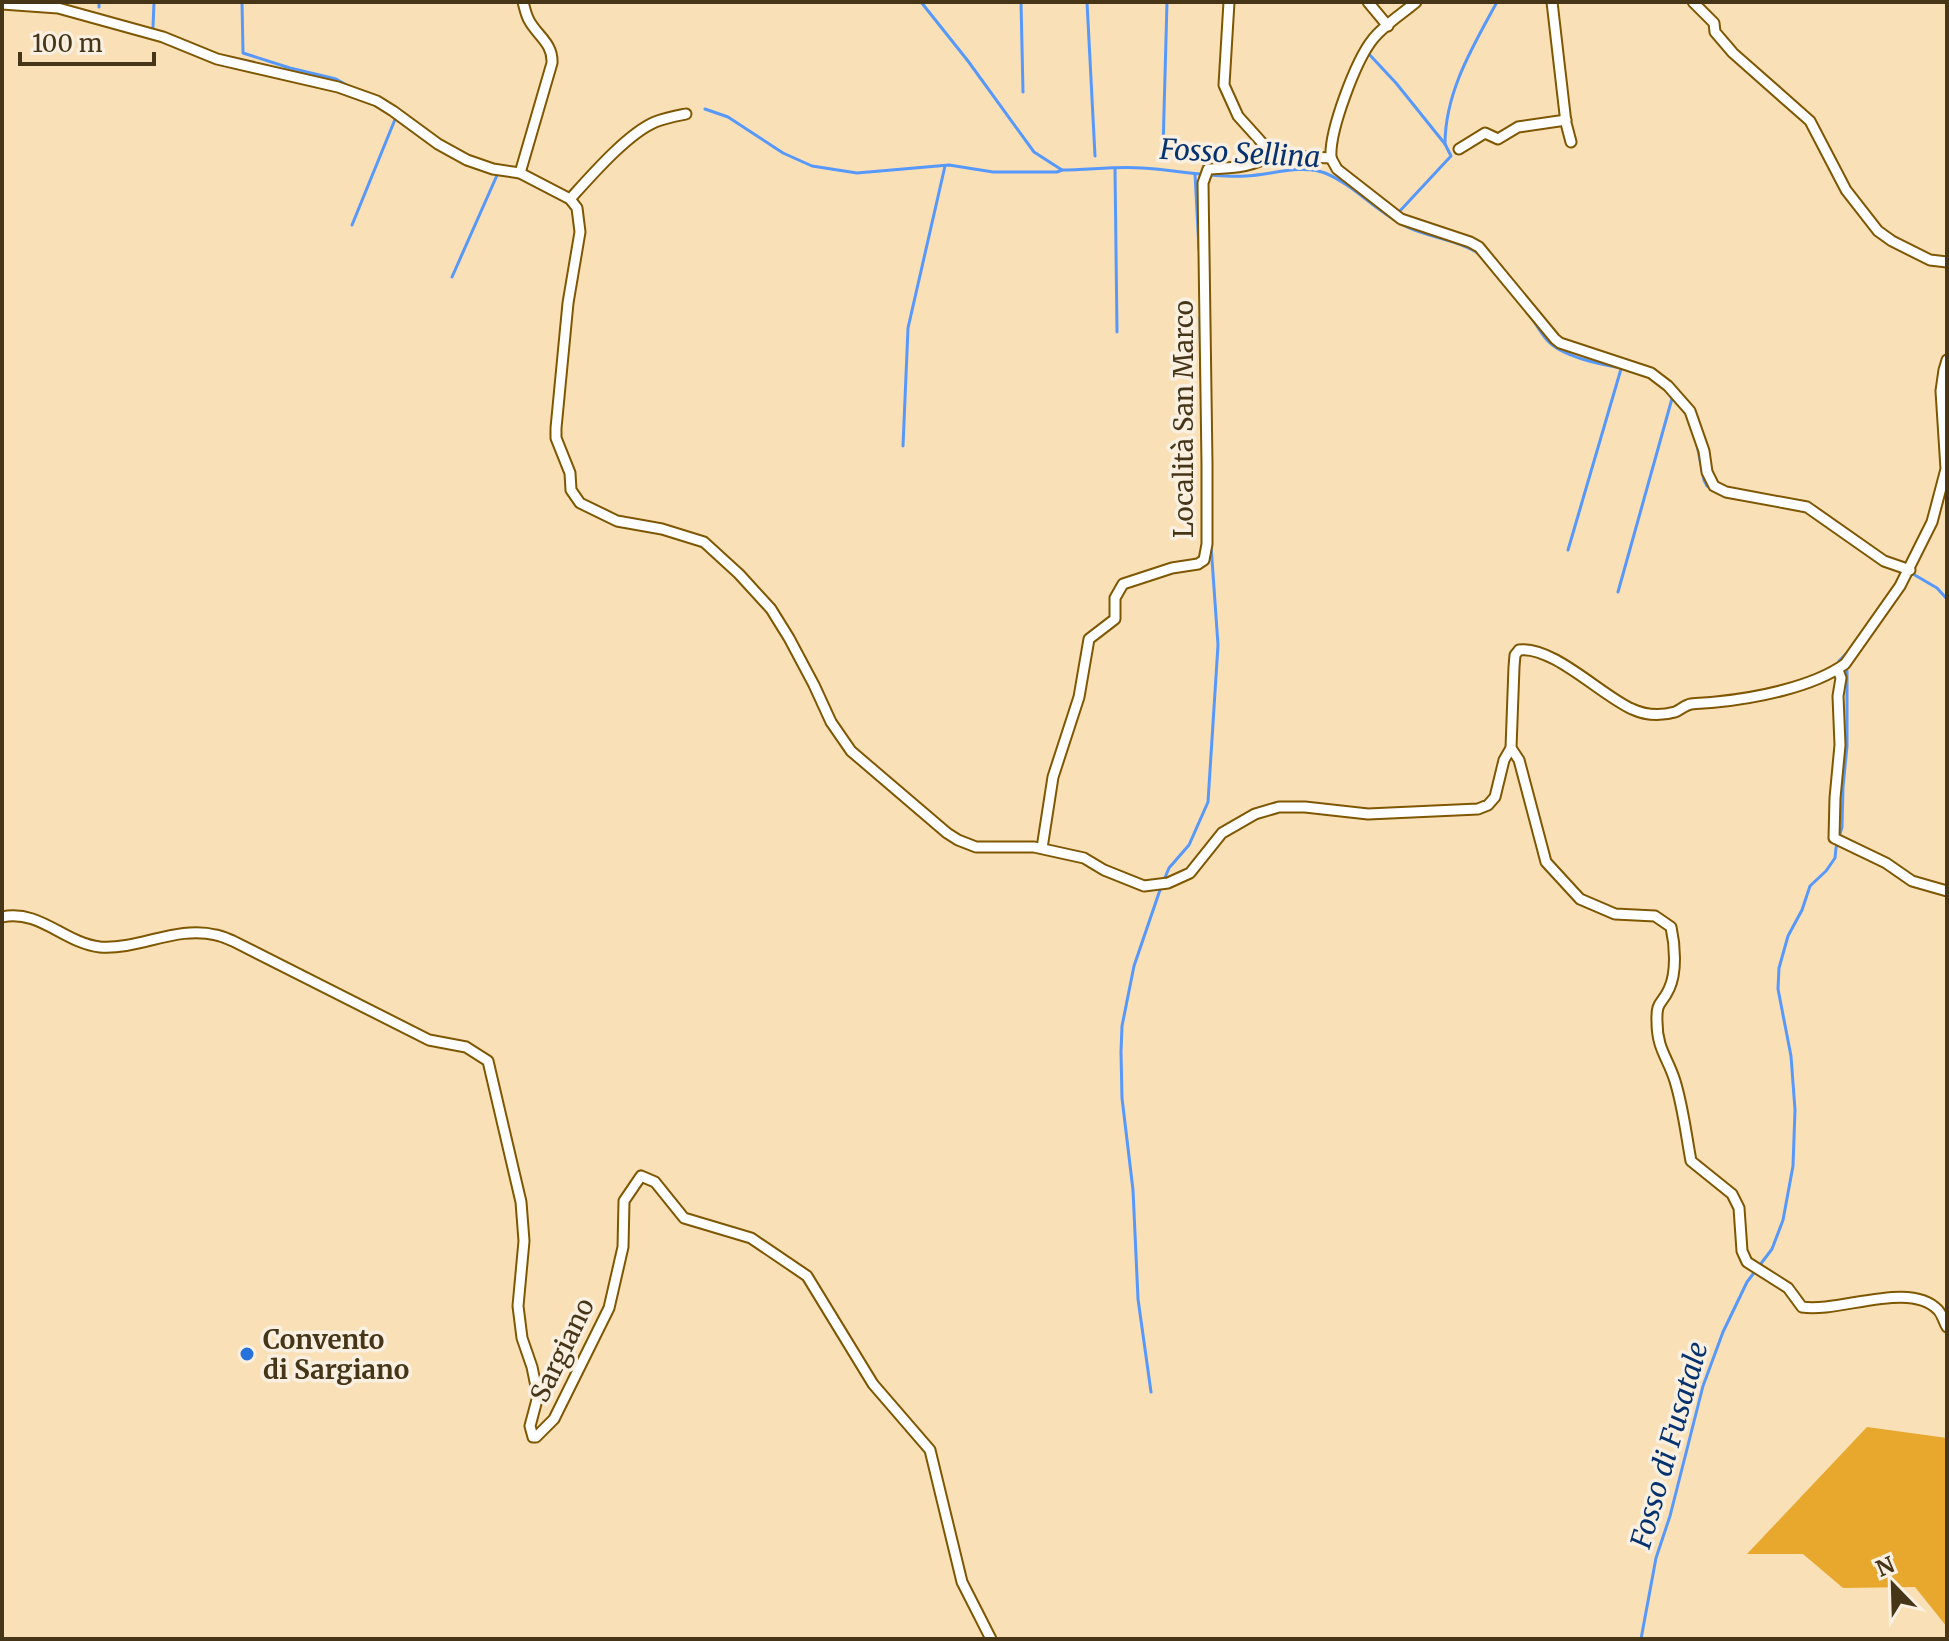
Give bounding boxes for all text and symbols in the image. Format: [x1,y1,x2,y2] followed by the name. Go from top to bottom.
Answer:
[20,16,154,66] scale bar
[32,28,103,59] text: 100 m
[1158,131,1321,175] water label: Fosso Sellina
[1167,300,1200,538] street label: Località San Marco
[523,1293,601,1407] street label: Sargiano
[263,1323,409,1386] place label: Convento di Sargiano
[1622,1337,1716,1553] water label: Fosso di Fusatale
[238,1345,256,1363] marker: Convento di Sargiano
[1853,1545,1933,1625] north arrow
[1872,1550,1899,1583] text: N

